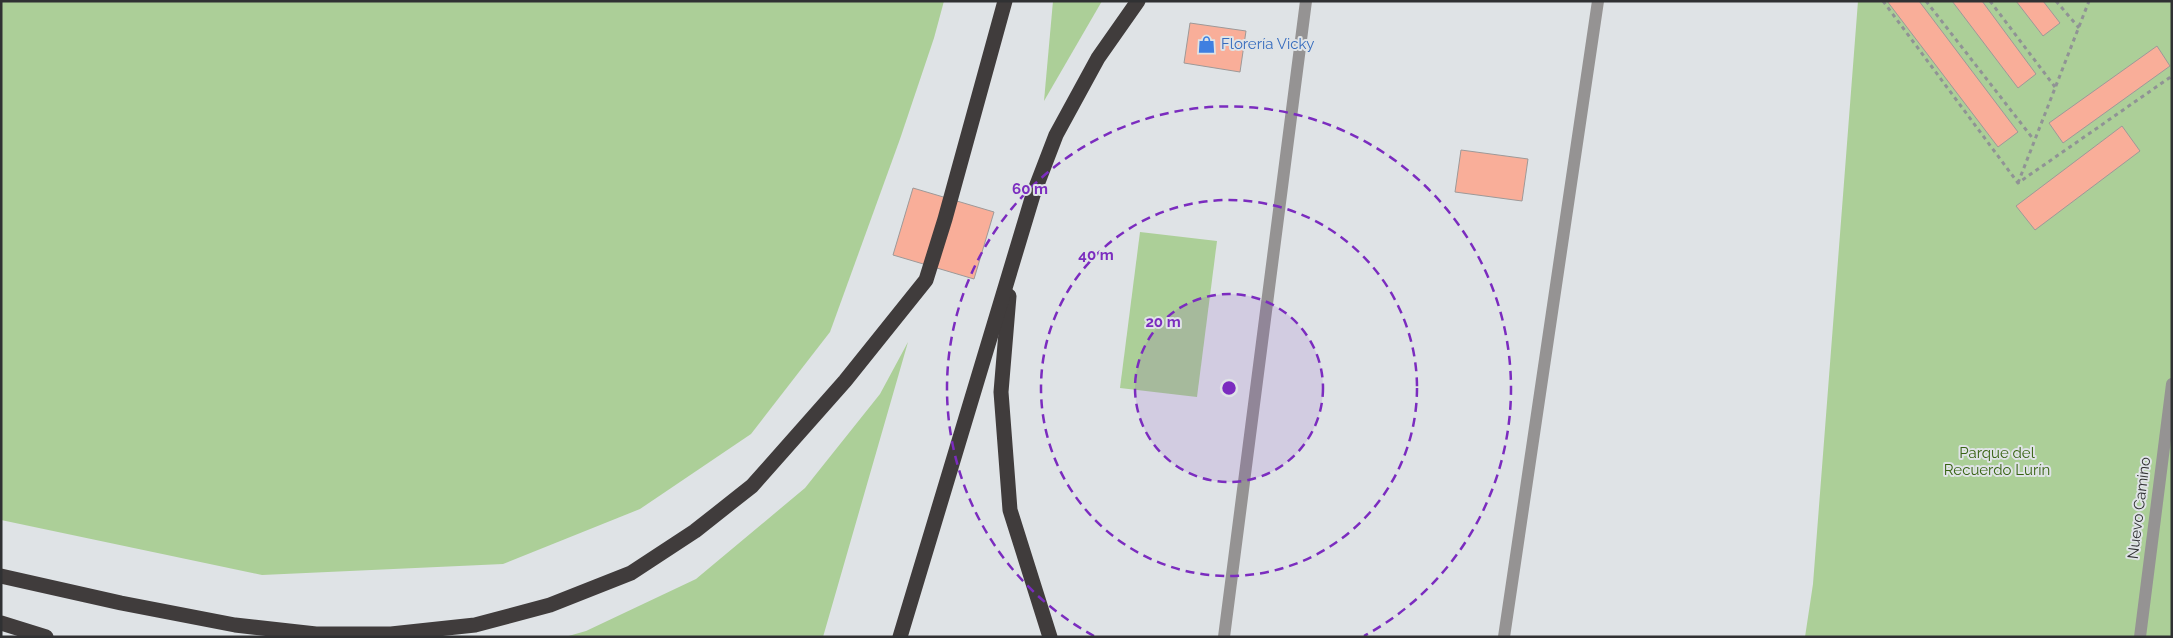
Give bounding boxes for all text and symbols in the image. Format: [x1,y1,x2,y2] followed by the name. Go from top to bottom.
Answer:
[1197,34,1217,54] shop icon: Florería Vicky
[1221,35,1314,53] place label: Florería Vicky
[1012,180,1048,198] text: 60 m
[1078,246,1114,264] text: 40 m
[1145,313,1181,331] text: 20 m
[1220,379,1238,397] centre of rings
[1944,444,2050,479] park label: Parque del Recuerdo Lurín
[2124,456,2154,560] street label: Nuevo Camino

